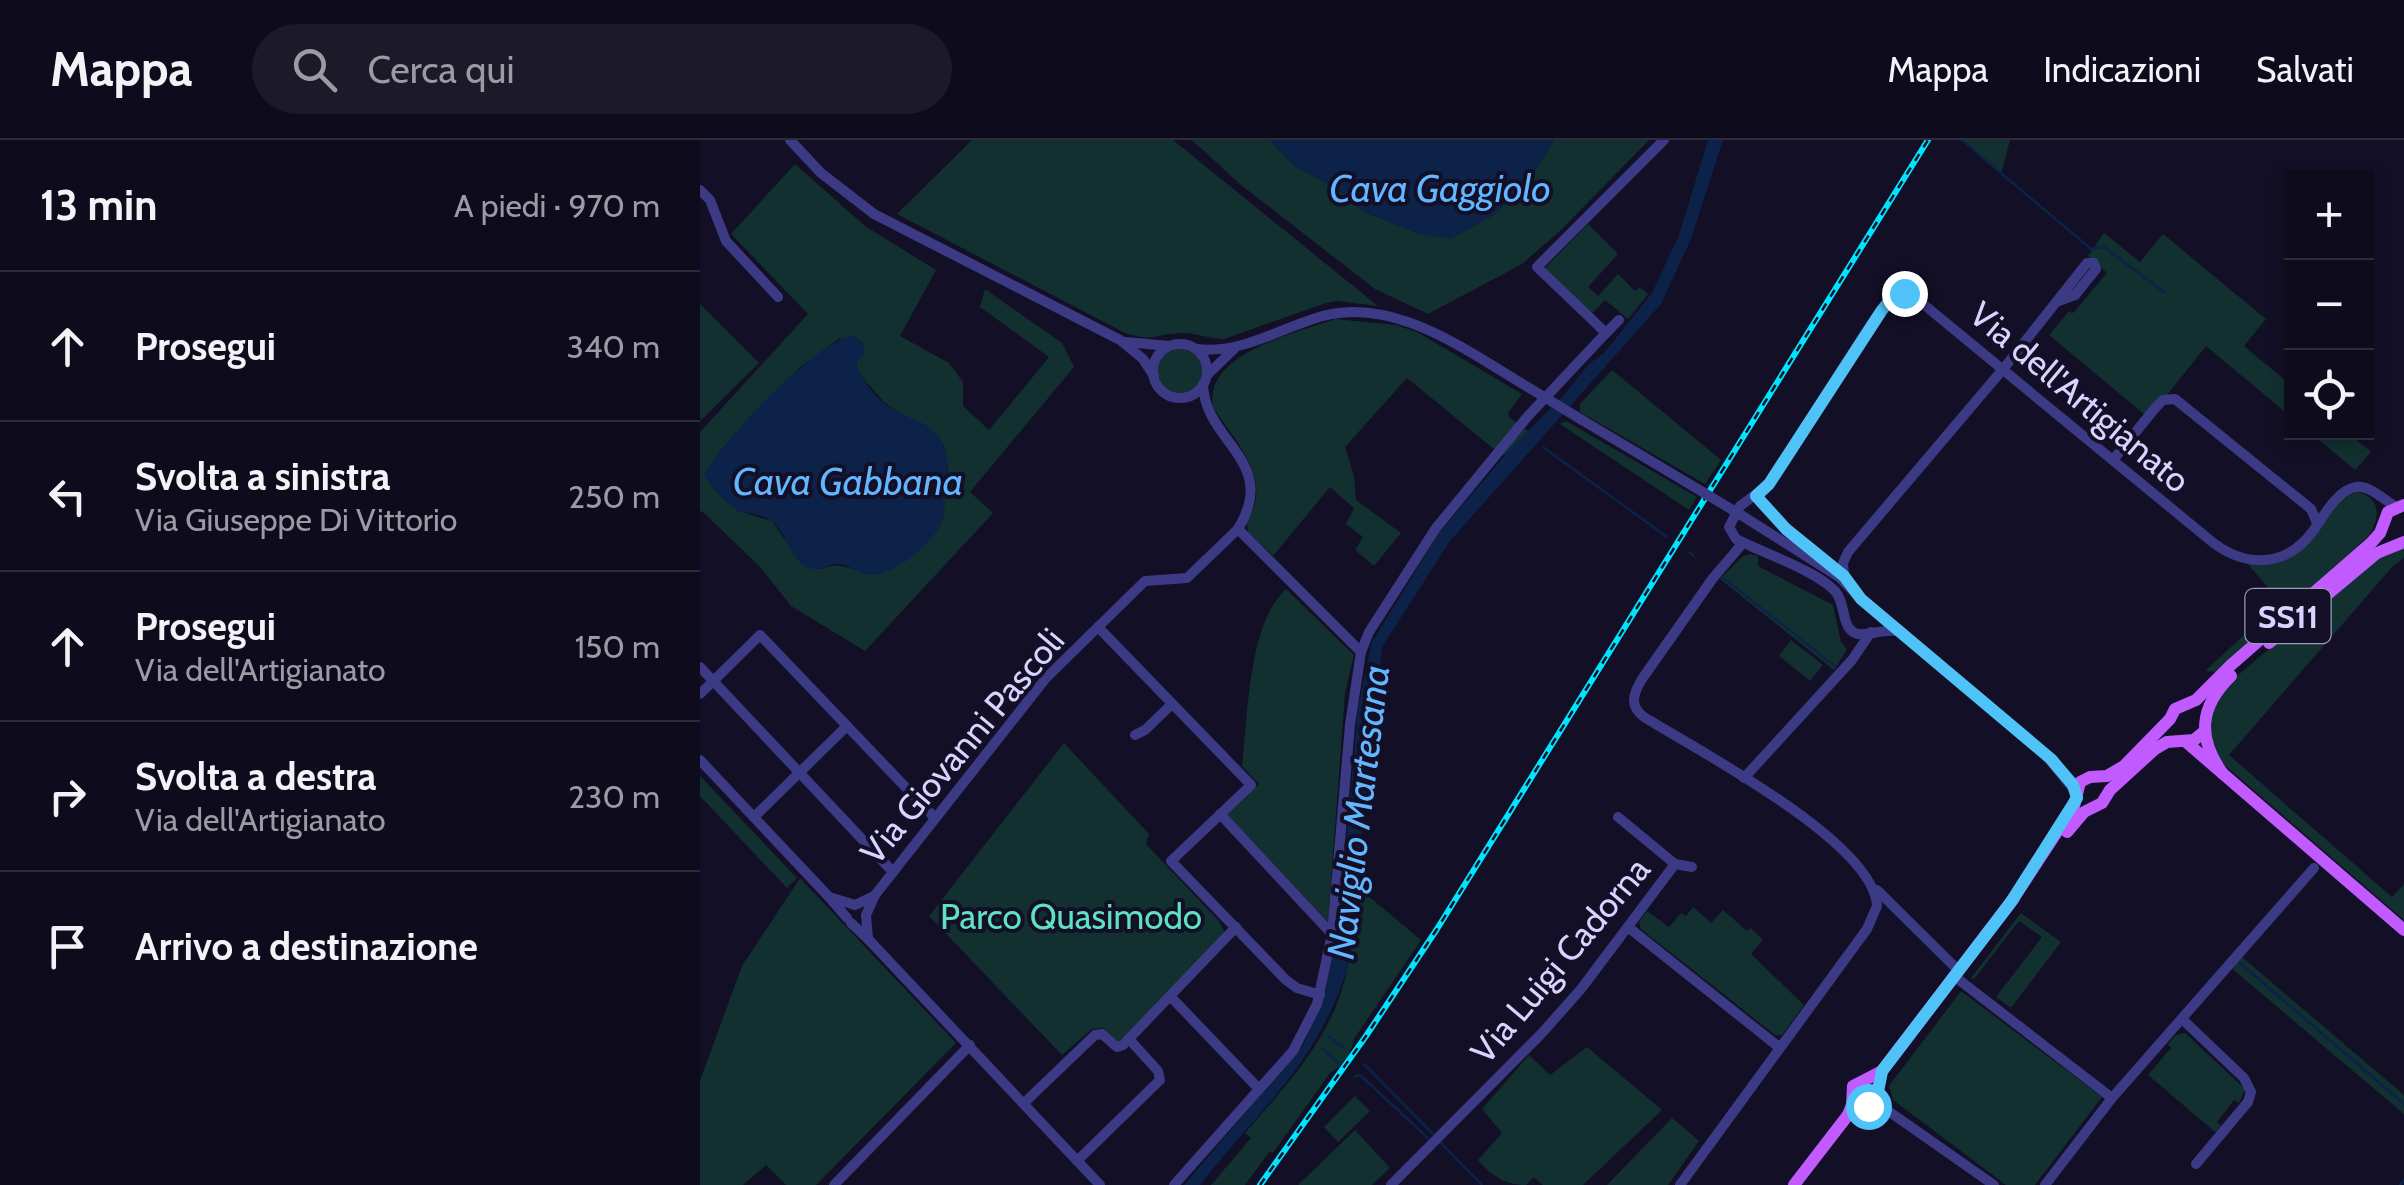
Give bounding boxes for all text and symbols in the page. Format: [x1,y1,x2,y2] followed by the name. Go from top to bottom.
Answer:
[252,24,952,114] search box
[50,40,192,98] text: Mappa
[287,42,342,97] icon: search
[367,46,514,93] text: Cerca qui
[1887,48,1988,91] text: Mappa
[2043,48,2201,91] text: Indicazioni
[2256,48,2354,91] text: Salvati
[1329,165,1551,212] water label: Cava Gaggiolo
[2284,170,2374,440] map controls
[2284,170,2374,260] button: +
[40,179,157,231] text: 13 min
[454,186,660,225] text: A piedi · 970 m
[2284,260,2374,350] button: −
[1882,271,1928,317] route end
[1961,292,2199,502] street label: Via dell'Artigianato
[40,319,95,374] icon: ahead
[135,323,276,370] text: Prosegui
[567,327,660,366] text: 340 m
[2284,350,2374,440] button: locate
[135,453,390,500] text: Svolta a sinistra
[733,458,963,505] water label: Cava Gabbana
[40,469,95,524] icon: left
[568,477,660,516] text: 250 m
[135,500,457,539] text: Via Giuseppe Di Vittorio
[2246,589,2330,643] road number: SS11
[135,603,276,650] text: Prosegui
[40,619,95,674] icon: ahead
[851,619,1073,873] street label: Via Giovanni Pascoli
[575,627,660,666] text: 150 m
[135,650,386,689] text: Via dell'Artigianato
[1317,662,1399,962] water label: Naviglio Martesana
[135,753,376,800] text: Svolta a destra
[40,769,95,824] icon: right
[568,777,660,816] text: 230 m
[135,800,386,839] text: Via dell'Artigianato
[1461,848,1659,1072] street label: Via Luigi Cadorna
[940,895,1202,938] park label: Parco Quasimodo
[40,919,95,974] icon: arrive
[135,923,478,970] text: Arrivo a destinazione
[1846,1084,1892,1130] route start

